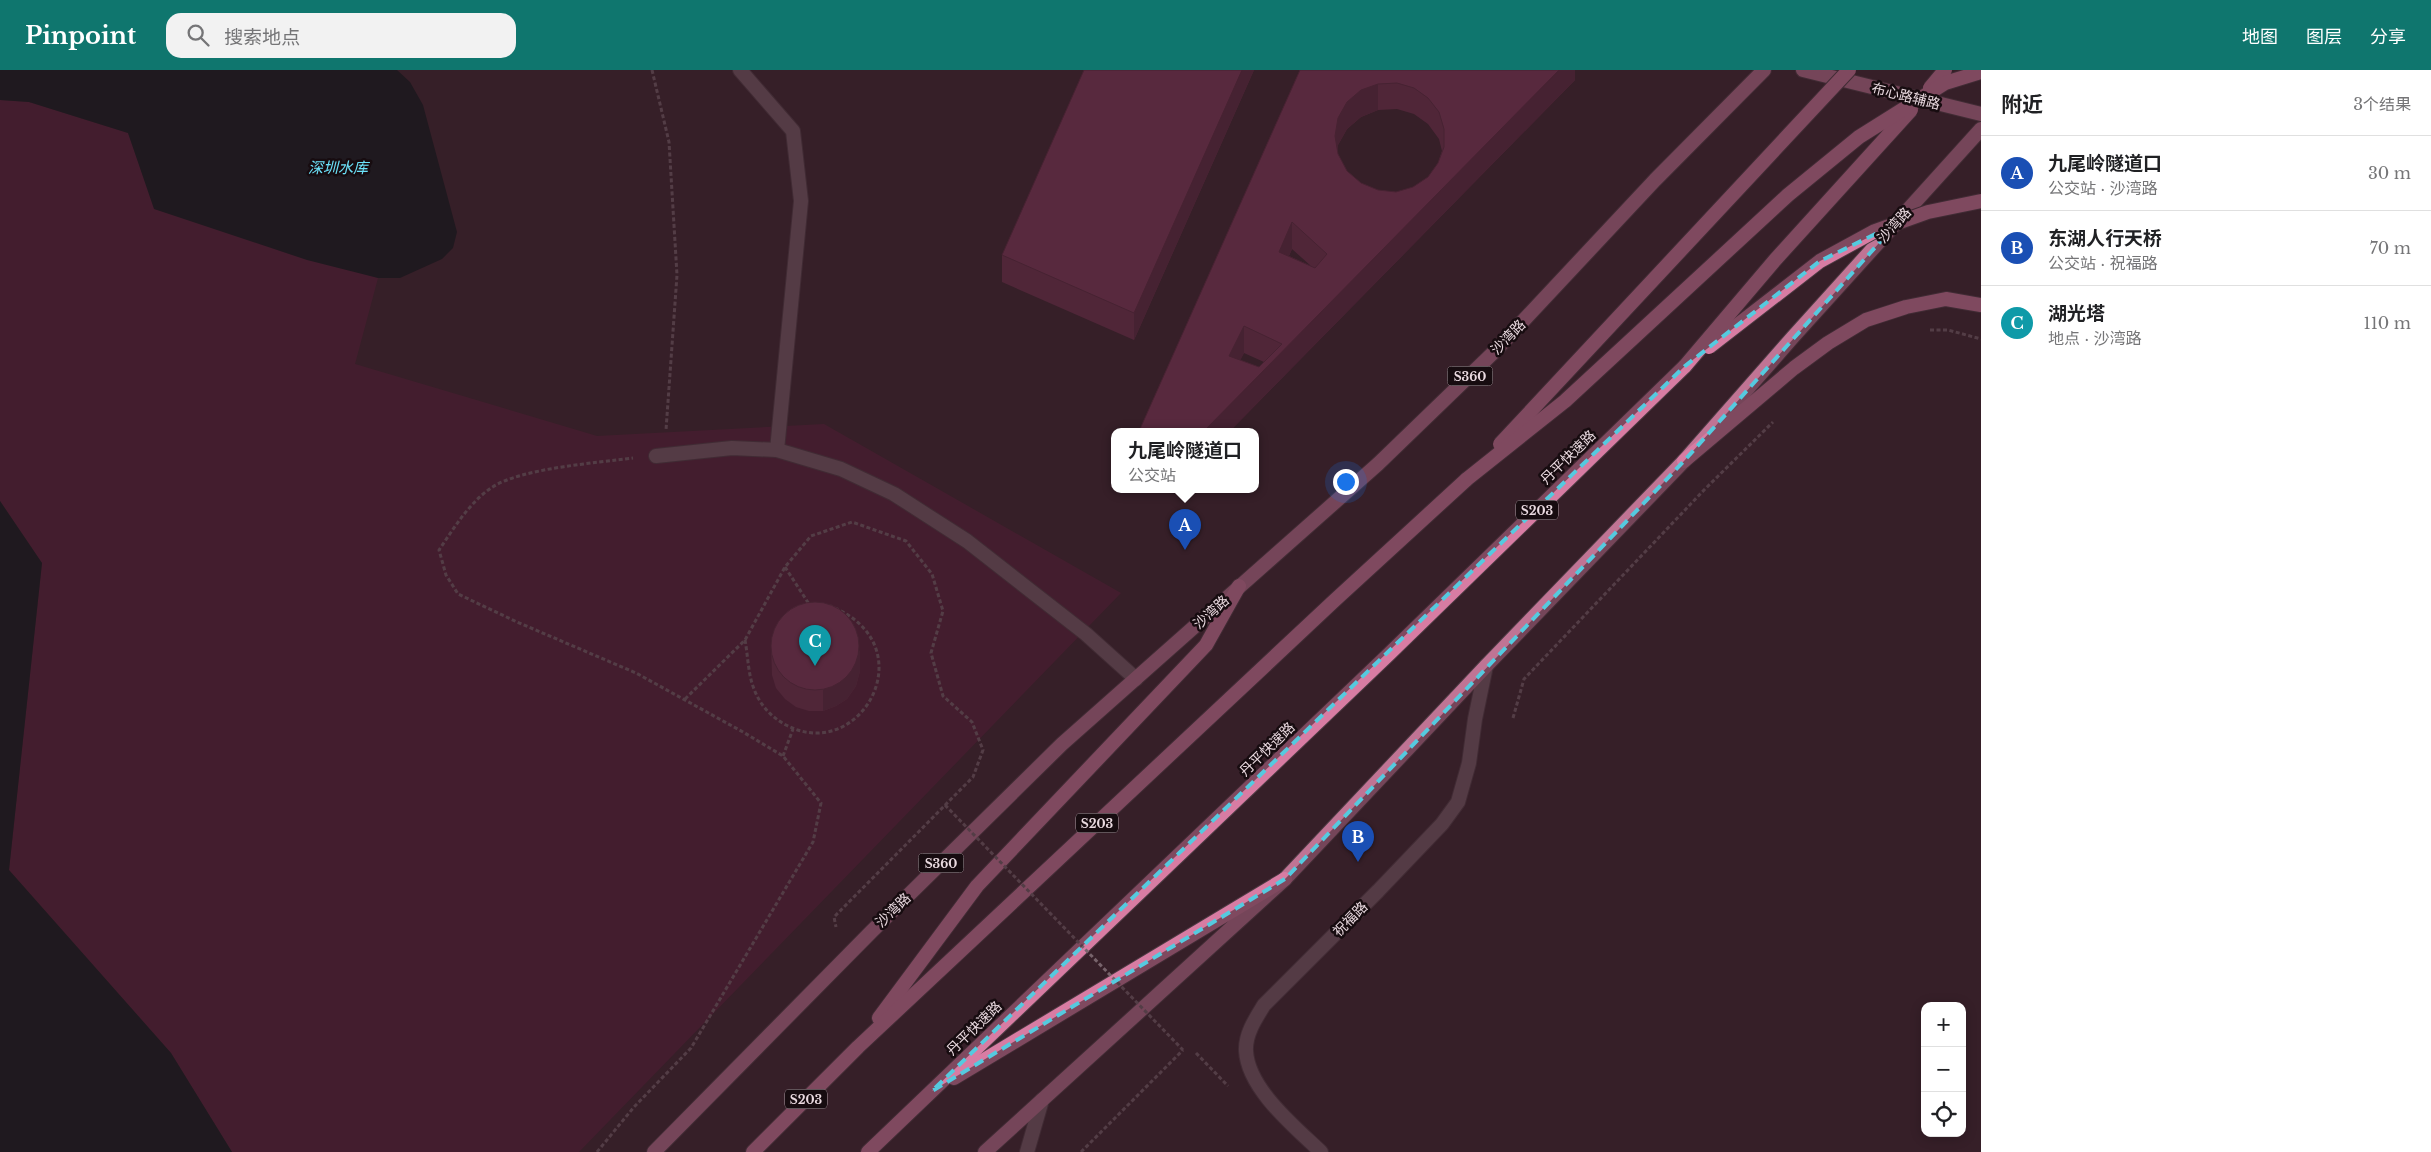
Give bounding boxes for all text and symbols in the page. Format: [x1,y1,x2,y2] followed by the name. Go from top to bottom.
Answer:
[166,13,516,58] search box
[25,21,136,50] text: Pinpoint
[184,21,212,49] icon: search
[224,26,300,49] text: 搜索地点
[2242,26,2278,48] text: 地图
[2306,26,2342,48] text: 图层
[2370,26,2406,48] text: 分享
[1870,79,1942,113] street label: 布心路辅路
[2001,92,2043,118] text: 附近
[2353,94,2411,114] text: 3个结果
[2048,152,2162,175] text: 九尾岭隧道口
[308,158,371,177] water label: 深圳水库
[2011,163,2023,183] text: A
[2368,163,2411,183] text: 30 m
[2048,178,2158,198] text: 公交站 · 沙湾路
[1873,203,1915,247] street label: 沙湾路
[2048,227,2162,250] text: 东湖人行天桥
[2011,238,2023,258] text: B
[2370,238,2411,258] text: 70 m
[2048,253,2158,273] text: 公交站 · 祝福路
[2048,302,2105,325] text: 湖光塔
[2010,313,2024,333] text: C
[2364,313,2411,333] text: 110 m
[1487,316,1529,358] street label: 沙湾路
[2048,328,2142,348] text: 地点 · 沙湾路
[1448,366,1492,386] road number: S360
[1537,426,1599,488] street label: 丹平快速路
[1111,428,1259,493] popup
[1128,439,1242,462] text: 九尾岭隧道口
[1128,465,1176,485] text: 公交站
[1333,469,1359,495] your location
[1516,500,1558,520] road number: S203
[1169,509,1201,550] pin: A
[1189,591,1233,633] street label: 沙湾路
[799,625,831,666] pin: C
[1236,718,1298,780] street label: 丹平快速路
[1076,814,1118,832] road number: S203
[1342,821,1374,862] pin: B
[918,854,964,872] road number: S360
[872,889,914,931] street label: 沙湾路
[1329,898,1371,940] street label: 祝福路
[943,997,1005,1059] street label: 丹平快速路
[1921,1002,1966,1137] map controls
[1921,1002,1966,1047] button: +
[1921,1047,1966,1092] button: −
[785,1090,827,1108] road number: S203
[1921,1092,1966,1137] button: locate

